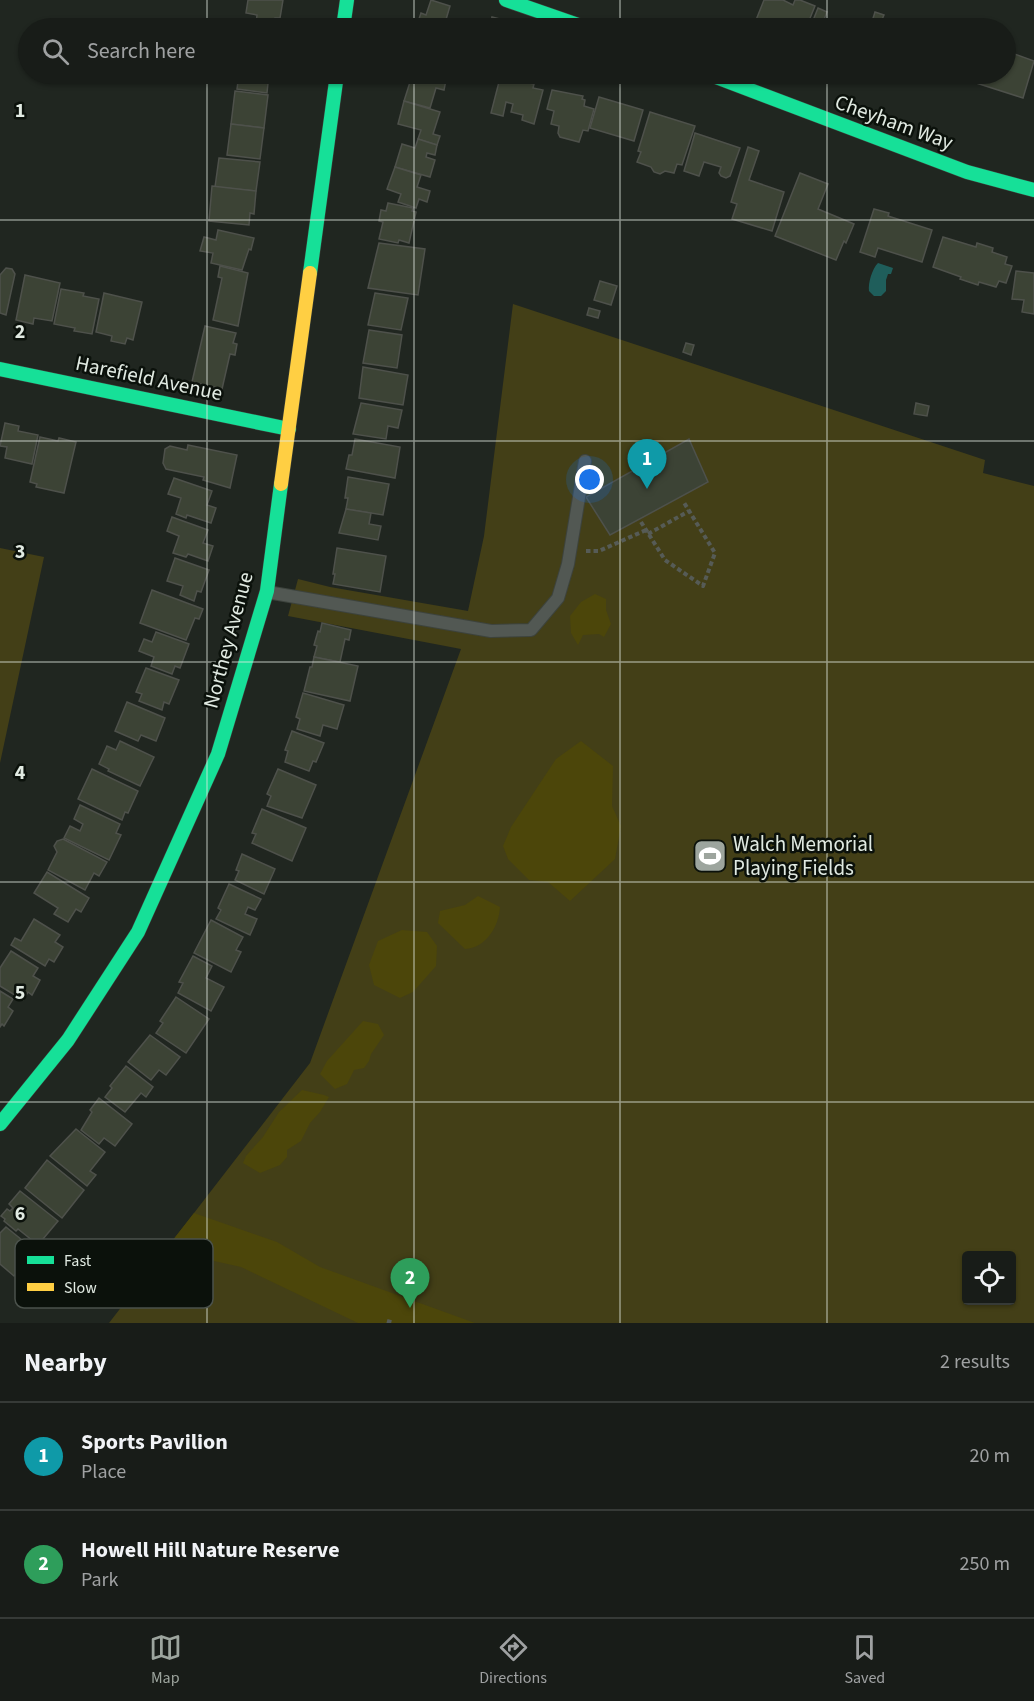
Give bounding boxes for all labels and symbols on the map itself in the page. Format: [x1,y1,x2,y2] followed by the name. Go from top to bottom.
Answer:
[831,87,958,157] street label: Cheyham Way
[15,97,25,125] text: 1
[15,318,25,346] text: 2
[73,348,225,408] street label: Harefield Avenue
[628,440,666,489] pin: 1
[575,465,604,494] your location
[15,538,25,566] text: 3
[195,568,261,712] street label: Northey Avenue
[15,759,26,787] text: 4
[733,829,873,883] place label: Walch Memorial Playing Fields
[692,838,728,874] sports icon: Walch Memorial Playing Fields
[15,979,25,1007] text: 5
[15,1200,25,1228] text: 6
[15,1239,213,1308] legend
[64,1250,92,1272] text: Fast
[390,1258,430,1308] pin: 2
[64,1277,97,1299] text: Slow

